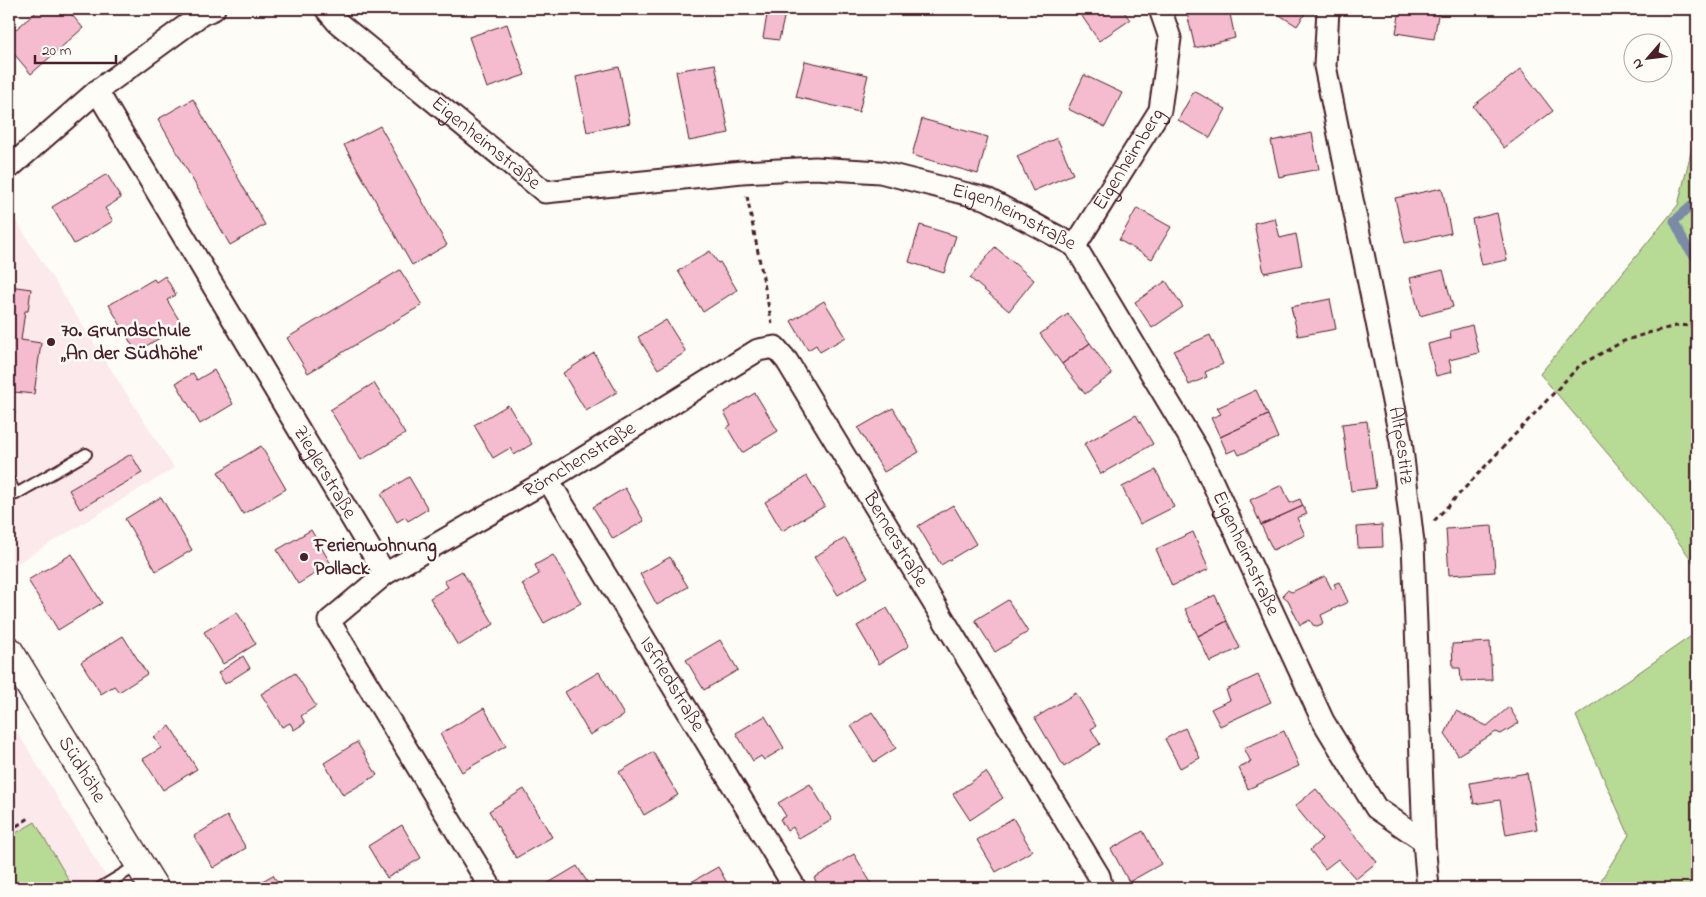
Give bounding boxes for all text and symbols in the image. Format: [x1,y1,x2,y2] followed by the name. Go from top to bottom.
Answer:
[35,32,116,64] scale bar
[1624,32,1674,82] north arrow
[42,40,72,62] text: 20 m
[1626,54,1649,73] text: N
[424,90,547,197] street label: Eigenheimstraße
[1086,103,1173,216] street label: Eigenheimberg
[949,176,1081,258] street label: Eigenheimstraße
[60,317,202,369] place label: 70. Grundschule „An der Südhöhe“
[45,336,57,348] marker: 70. Grundschule „An der Südhöhe“
[1380,404,1421,486] street label: Altpestitz
[518,414,642,506] street label: Römchenstraße
[285,420,364,525] street label: Zieglerstraße
[855,485,935,593] street label: Bernerstraße
[1204,486,1287,621] street label: Eigenheimstraße
[313,532,437,584] place label: Ferienwohnung Pollack
[298,551,310,563] marker: Ferienwohnung Pollack
[632,631,712,738] street label: Isfriedstraße
[50,731,113,808] street label: Südhöhe

